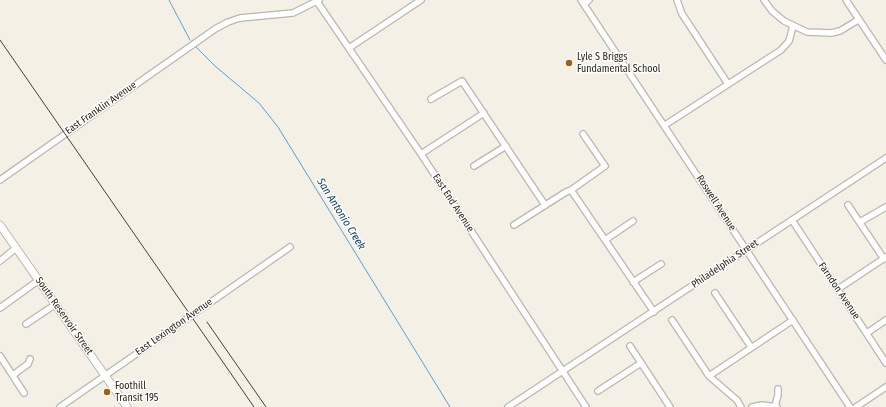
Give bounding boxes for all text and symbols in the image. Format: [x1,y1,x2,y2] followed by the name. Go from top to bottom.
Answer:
[577,51,660,74] place label: Lyle S Briggs Fundamental School
[564,58,574,68] marker: Lyle S Briggs Fundamental School
[63,79,139,137] street label: East Franklin Avenue
[430,172,476,234] street label: East End Avenue
[694,173,738,233] street label: Roswell Avenue
[314,176,368,252] water label: San Antonio Creek
[689,237,761,291] street label: Philadelphia Street
[816,260,862,322] street label: Farndon Avenue
[33,275,95,357] street label: South Reservoir Street
[133,296,215,358] street label: East Lexington Avenue
[115,380,158,404] place label: Foothill Transit 195
[102,387,112,397] marker: Foothill Transit 195

